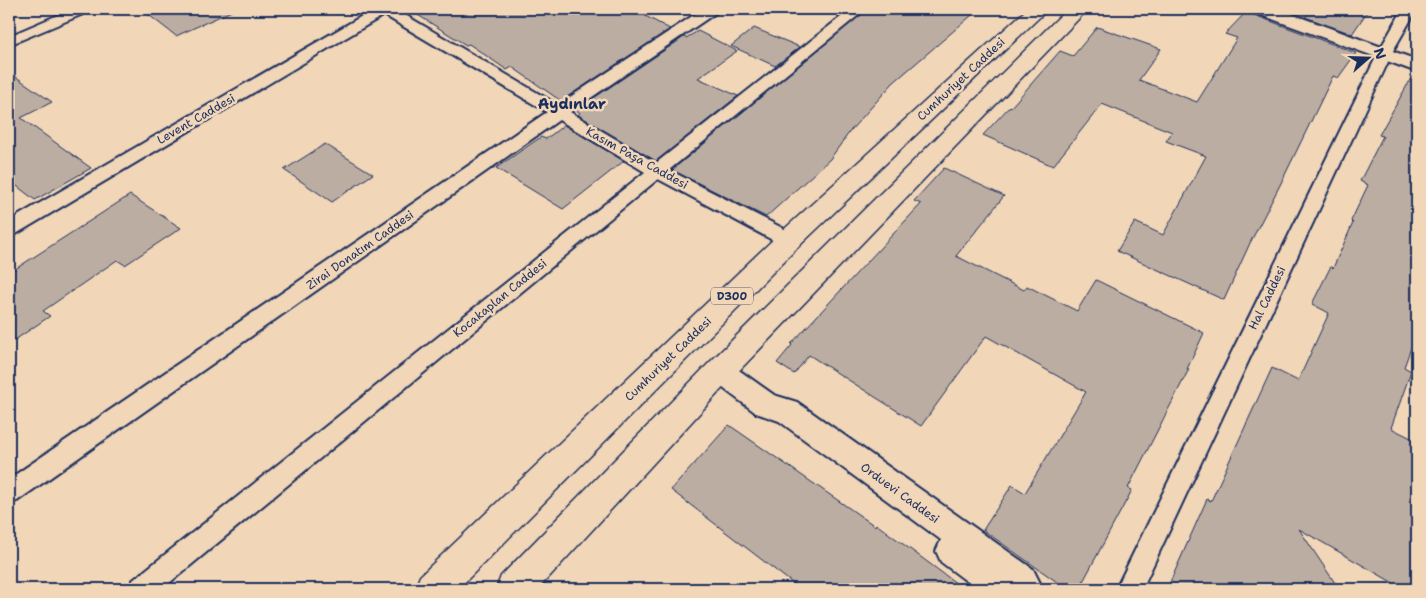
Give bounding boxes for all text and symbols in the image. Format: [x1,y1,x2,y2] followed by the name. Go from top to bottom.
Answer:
[1344,32,1394,82] north arrow
[913,34,1009,124] street label: Cumhuriyet Caddesi
[1370,45,1391,62] text: N
[154,90,238,148] street label: Levent Caddesi
[538,94,606,114] district label: Aydınlar
[583,123,691,193] street label: Kasım Paşa Caddesi
[303,207,417,293] street label: Zirai Donatım Caddesi
[450,255,550,341] street label: Kocakaplan Caddesi
[1245,263,1289,333] street label: Hal Caddesi
[711,288,753,304] road number: D300
[621,313,715,405] street label: Cumhuriyet Caddesi
[857,459,943,527] street label: Orduevi Caddesi

